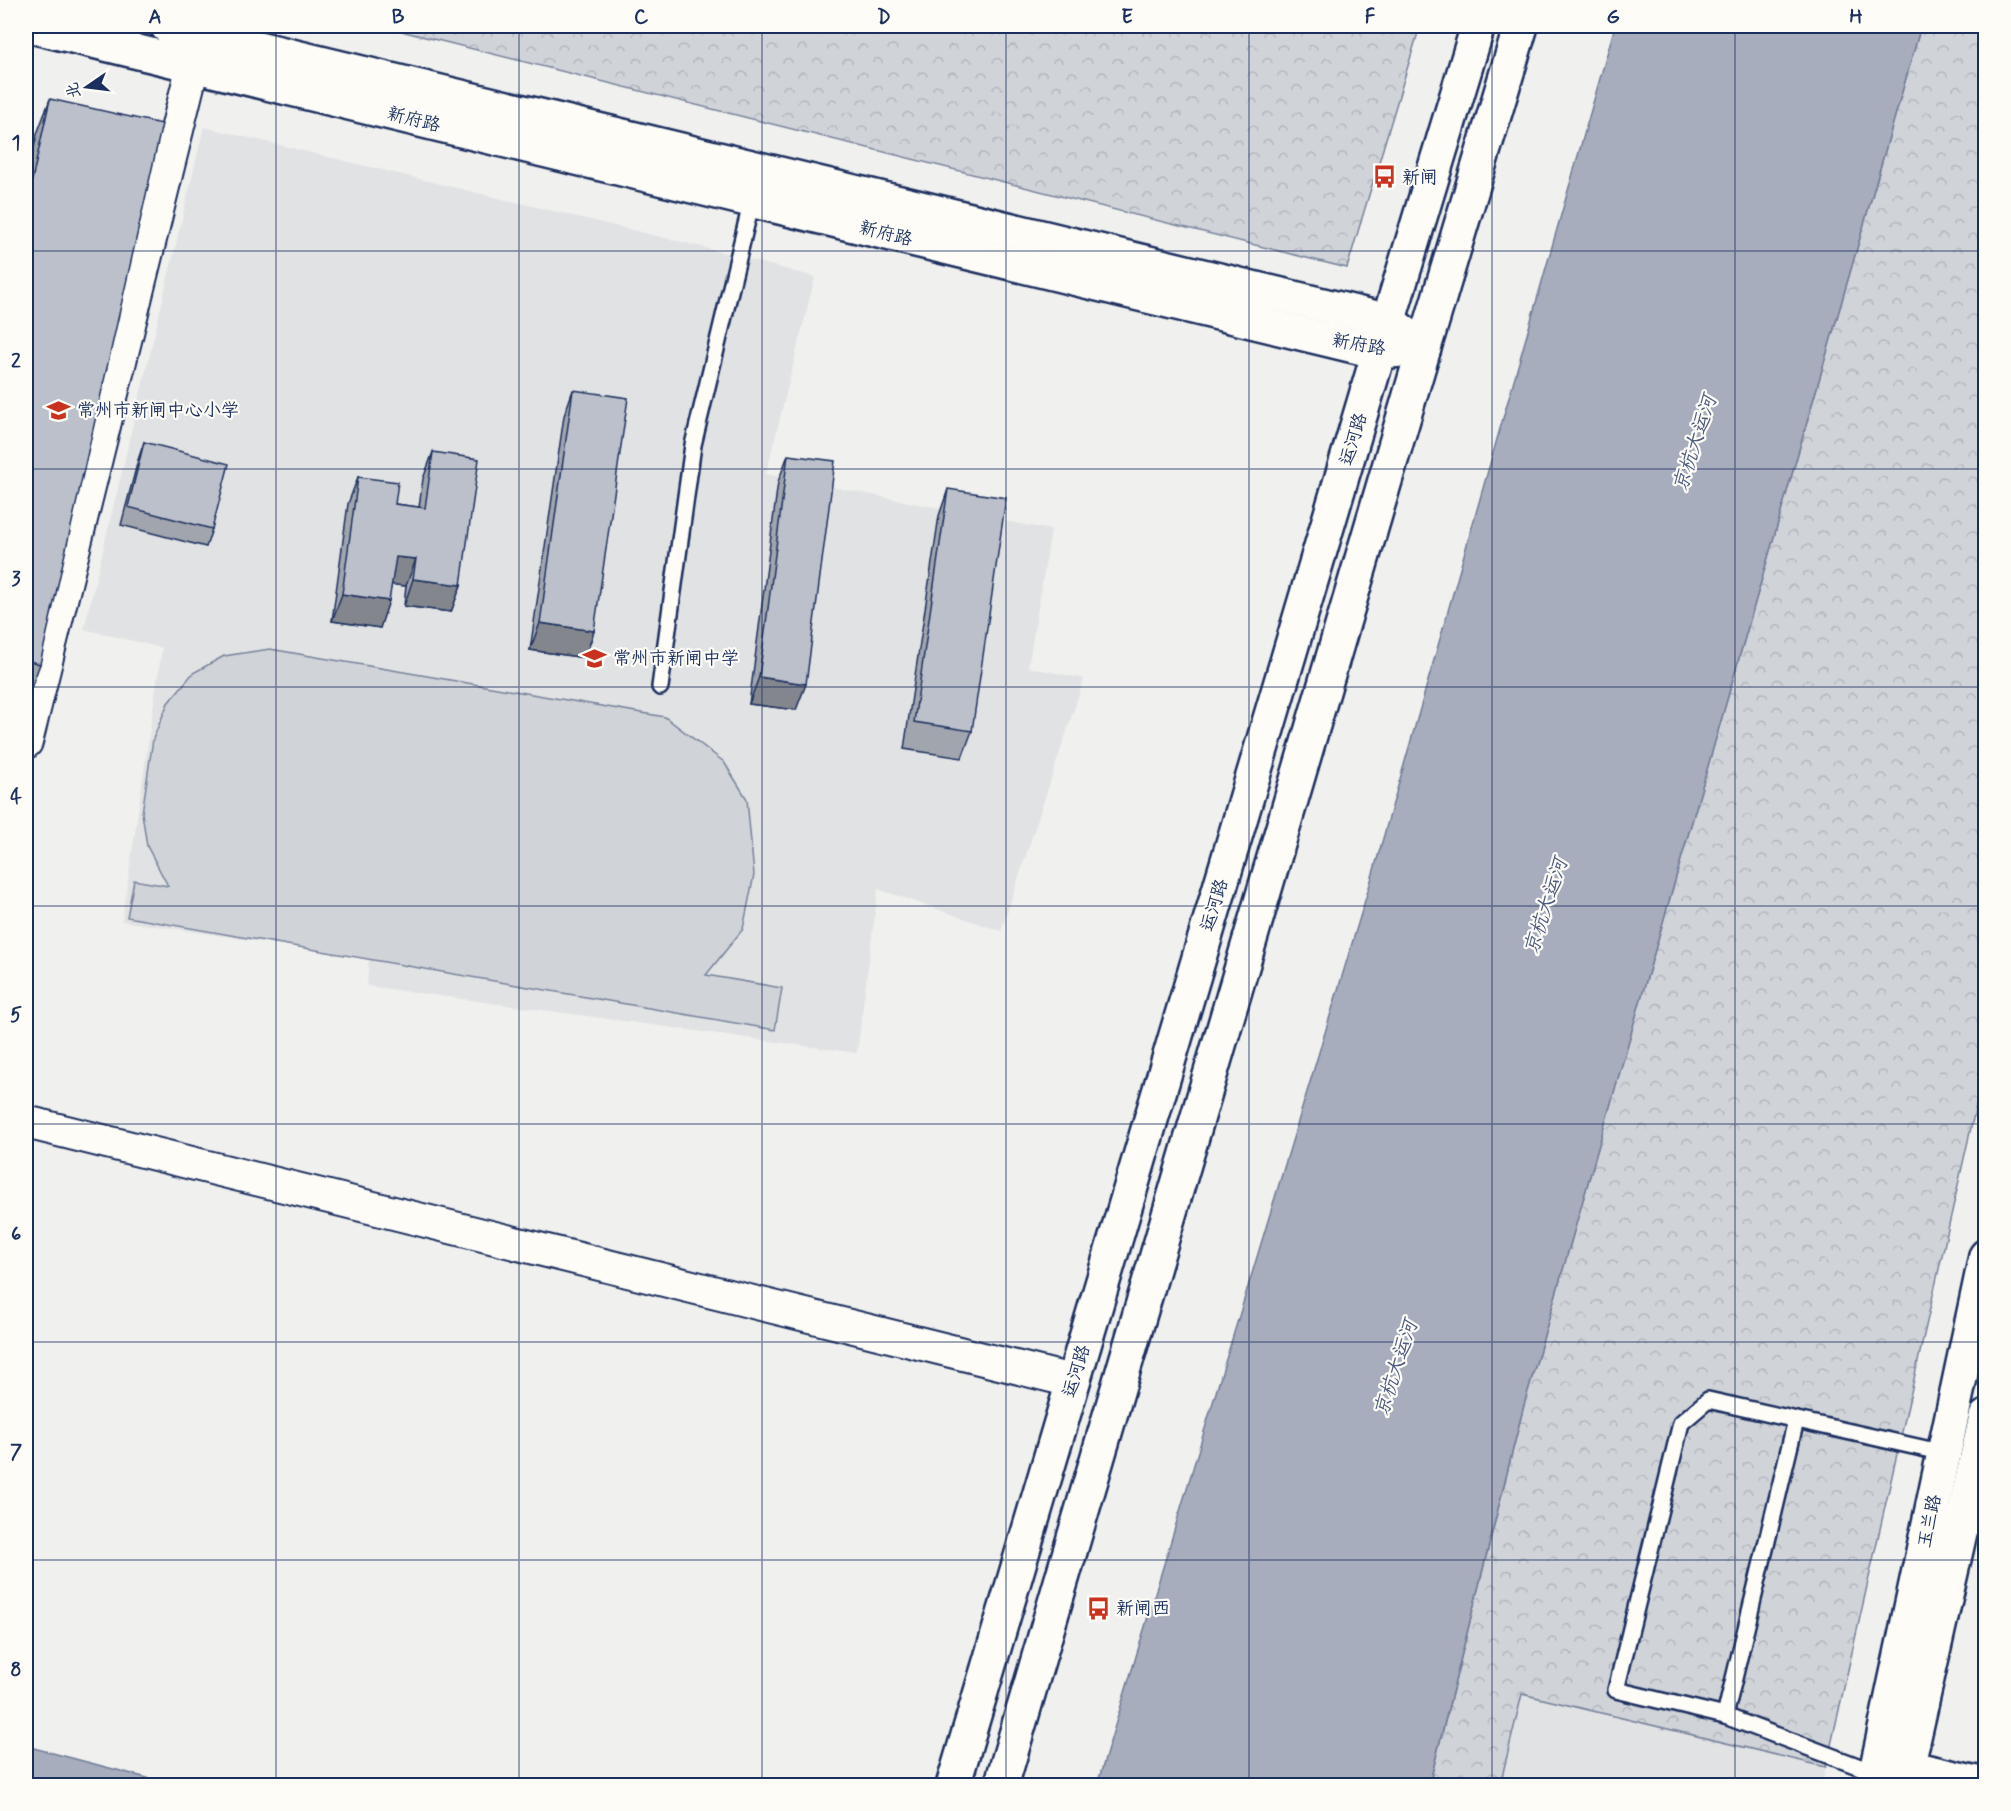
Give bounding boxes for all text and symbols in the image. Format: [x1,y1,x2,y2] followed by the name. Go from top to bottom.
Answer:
[148,4,162,31] text: A
[392,4,405,31] text: B
[634,4,649,31] text: C
[877,4,891,31] text: D
[1121,4,1133,31] text: E
[1365,4,1376,31] text: F
[1606,4,1620,31] text: G
[1849,4,1863,31] text: H
[57,57,117,117] north arrow
[62,80,86,101] text: 北
[385,102,443,138] street label: 新府路
[12,130,20,157] text: 1
[1371,164,1397,190] bus stop icon: 新闸
[1402,166,1438,190] place label: 新闸
[857,216,915,252] street label: 新府路
[1330,328,1387,361] street label: 新府路
[11,348,21,375] text: 2
[1667,389,1725,495] water label: 京杭大运河
[46,397,72,423] school or university icon: 常州市新闸中心小学
[77,399,239,423] place label: 常州市新闸中心小学
[1335,410,1373,469] street label: 运河路
[11,566,21,593] text: 3
[582,645,608,671] school or university icon: 常州市新闸中学
[613,647,739,671] place label: 常州市新闸中学
[10,784,22,811] text: 4
[1518,852,1576,958] water label: 京杭大运河
[1196,876,1234,935] street label: 运河路
[10,1002,22,1029] text: 5
[11,1221,21,1248] text: 6
[1368,1314,1426,1420] water label: 京杭大运河
[1058,1342,1096,1401] street label: 运河路
[10,1439,22,1466] text: 7
[1913,1492,1947,1550] street label: 玉兰路
[1085,1595,1111,1621] bus stop icon: 新闸西
[1116,1597,1170,1621] place label: 新闸西
[10,1657,22,1684] text: 8

